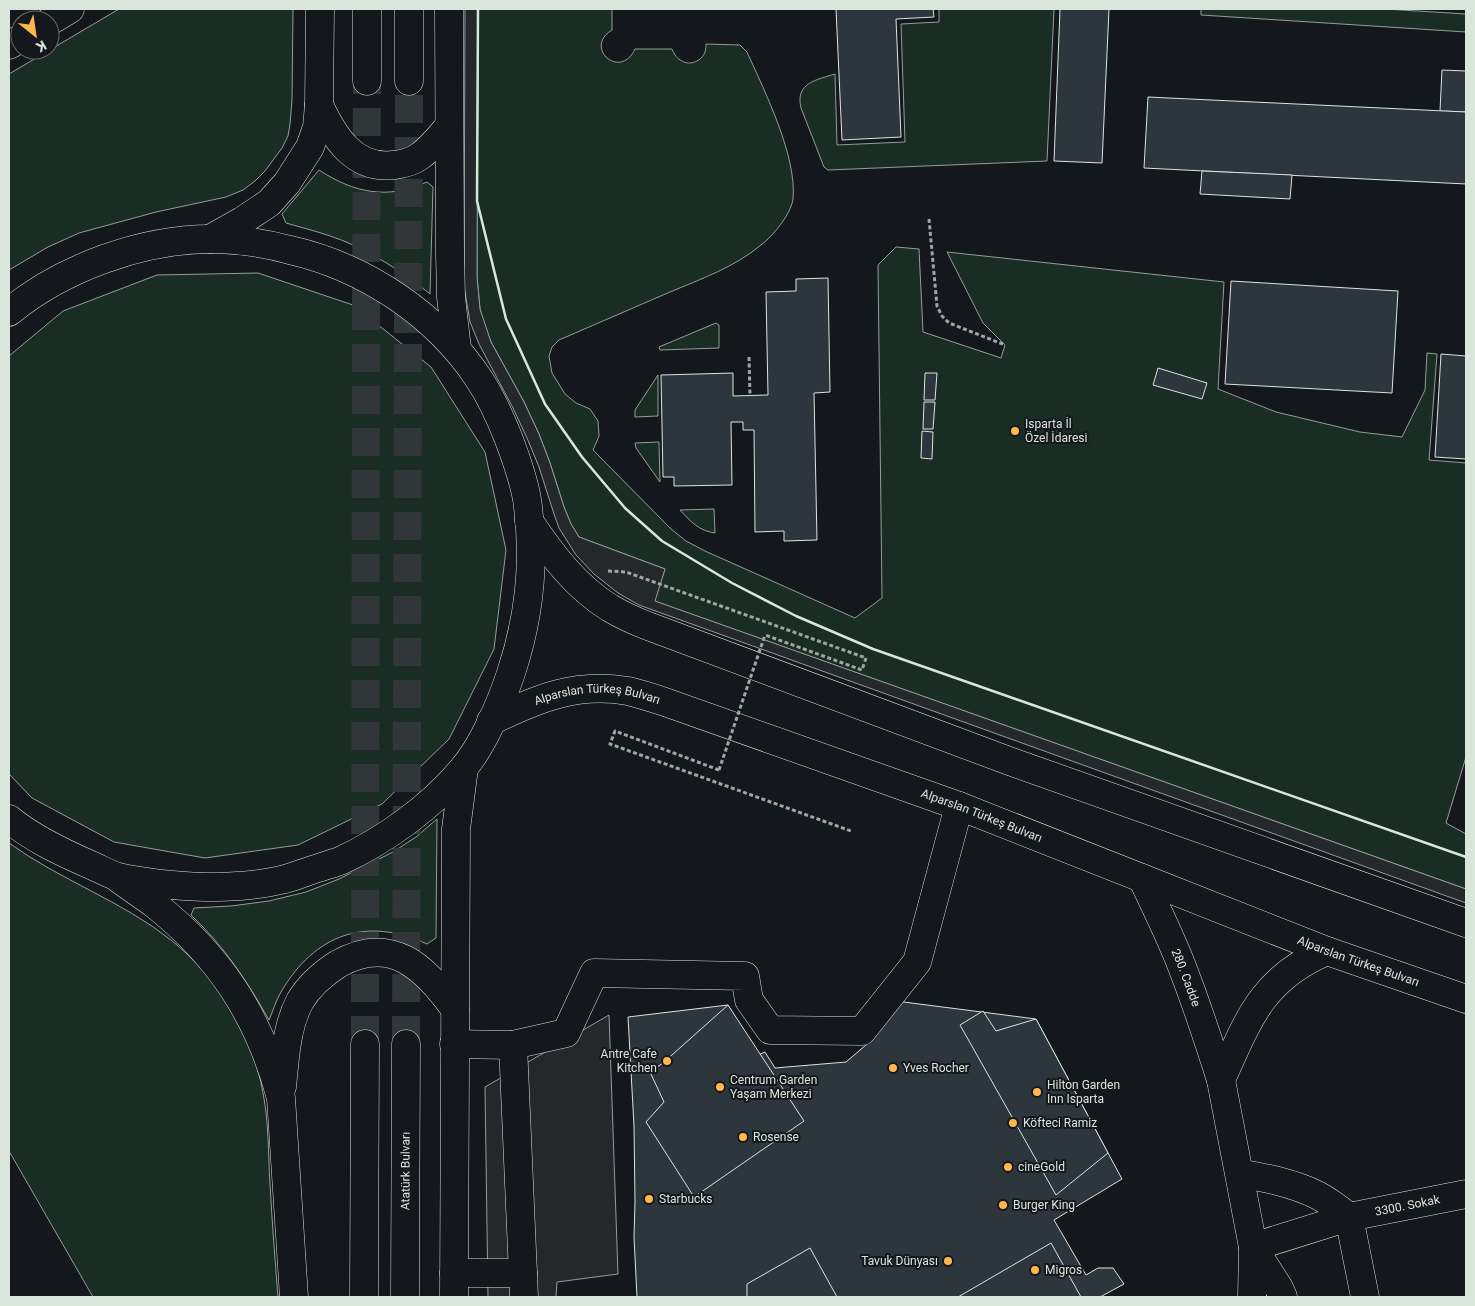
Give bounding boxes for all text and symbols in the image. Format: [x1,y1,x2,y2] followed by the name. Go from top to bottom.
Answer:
[10,10,60,60] north arrow
[34,37,49,55] text: K
[1025,416,1087,445] place label: Isparta İl Özel İdaresi
[1009,425,1021,437] marker: Isparta İl Özel İdaresi
[532,682,662,708] street label: Alparslan Türkeş Bulvarı
[919,786,1044,845] street label: Alparslan Türkeş Bulvarı
[1296,933,1421,989] street label: Alparslan Türkeş Bulvarı
[1169,947,1203,1008] street label: 280. Cadde
[601,1047,657,1075] place label: Antre Cafe Kitchen
[661,1055,673,1067] marker: Antre Cafe Kitchen
[903,1061,969,1075] place label: Yves Rocher
[887,1062,899,1074] marker: Yves Rocher
[730,1073,817,1101] place label: Centrum Garden Yaşam Merkezi
[1047,1078,1120,1106] place label: Hilton Garden Inn Isparta
[714,1081,726,1093] marker: Centrum Garden Yaşam Merkezi
[1031,1086,1043,1098] marker: Hilton Garden Inn Isparta
[1023,1116,1097,1130] place label: Köfteci Ramiz
[1007,1117,1019,1129] marker: Köfteci Ramiz
[753,1130,799,1144] place label: Rosense
[737,1131,749,1143] marker: Rosense
[398,1132,413,1210] street label: Atatürk Bulvarı
[1018,1160,1065,1174] place label: cineGold
[1002,1161,1014,1173] marker: cineGold
[659,1192,713,1206] place label: Starbucks
[1374,1192,1442,1219] street label: 3300. Sokak
[643,1193,655,1205] marker: Starbucks
[1013,1198,1075,1212] place label: Burger King
[997,1199,1009,1211] marker: Burger King
[861,1254,938,1268] place label: Tavuk Dünyası
[942,1255,954,1267] marker: Tavuk Dünyası
[1045,1263,1082,1277] place label: Migros
[1029,1264,1041,1276] marker: Migros

